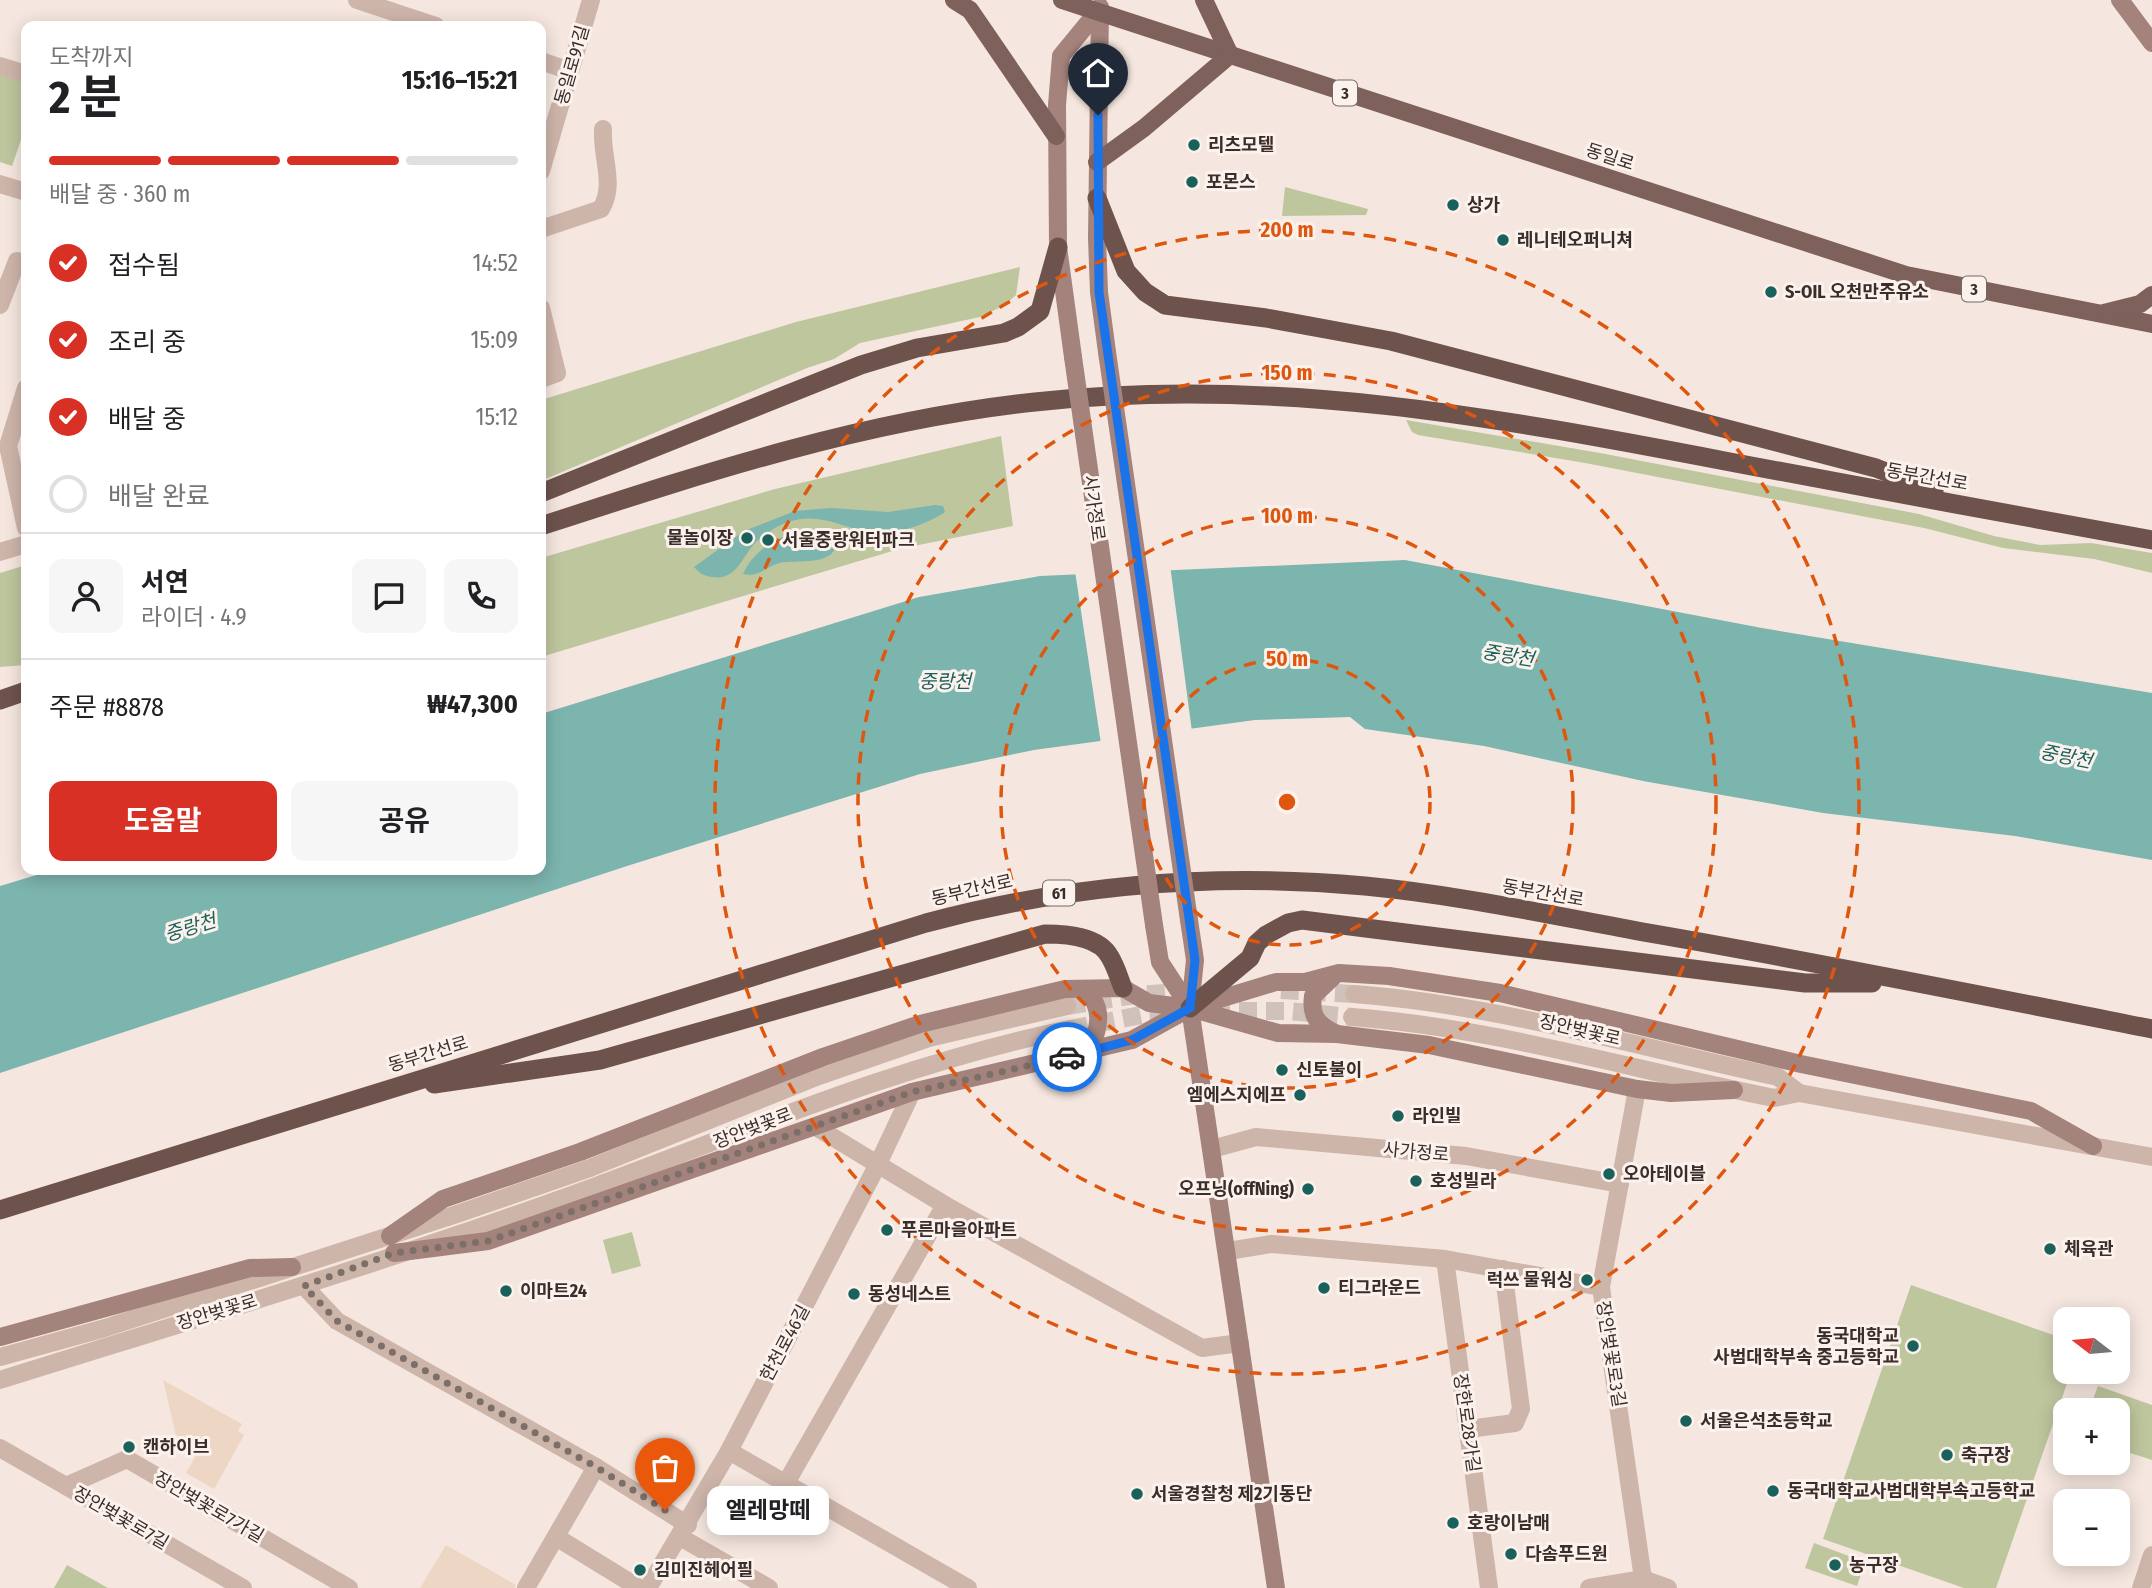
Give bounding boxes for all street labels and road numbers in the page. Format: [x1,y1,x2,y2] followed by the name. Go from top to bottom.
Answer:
[550,23,594,107] street label: 동일로91길
[1333,80,1357,106] road number: 3
[1583,139,1637,175] street label: 동일로
[1962,276,1986,302] road number: 3
[1884,459,1970,495] street label: 동부간선로
[1078,474,1110,542] street label: 사가정로
[929,870,1015,910] street label: 동부간선로
[1500,875,1586,911] street label: 동부간선로
[1043,880,1075,906] road number: 61
[1537,1010,1623,1050] street label: 장안벚꽃로
[385,1031,471,1077] street label: 동부간선로
[710,1103,796,1153] street label: 장안벚꽃로
[1382,1138,1450,1166] street label: 사가정로
[174,1289,260,1335] street label: 장안벚꽃로
[1592,1299,1630,1409] street label: 장안벚꽃로3길
[756,1301,814,1385] street label: 한천로46길
[1449,1372,1485,1474] street label: 장한로28가길
[150,1467,268,1547] street label: 장안벚꽃로7가길
[69,1482,173,1554] street label: 장안벚꽃로7길

